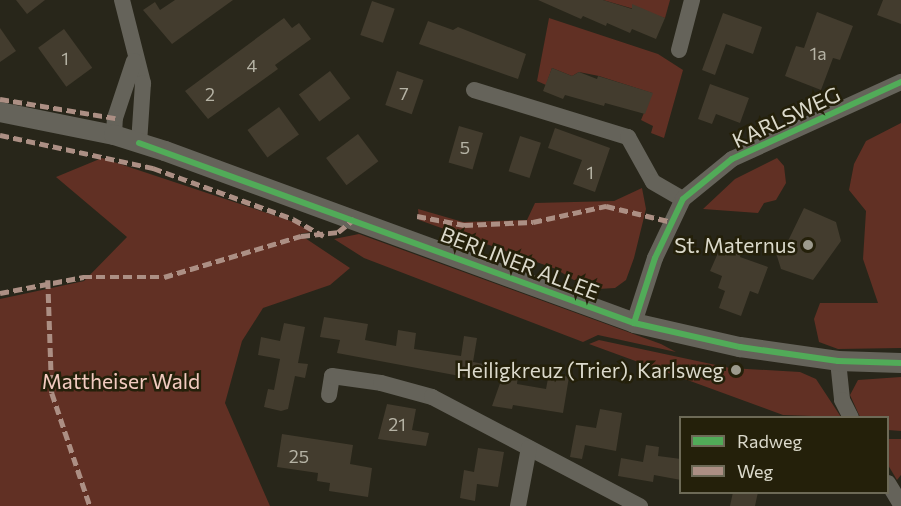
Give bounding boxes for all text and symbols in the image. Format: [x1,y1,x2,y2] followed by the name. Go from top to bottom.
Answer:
[809,42,827,64] house number: 1a
[61,47,69,69] house number: 1
[247,54,257,76] house number: 4
[728,81,844,153] street label: KARLSWEG
[399,82,409,104] house number: 7
[205,83,215,105] house number: 2
[460,136,470,158] house number: 5
[586,161,594,183] house number: 1
[437,221,603,305] street label: BERLINER ALLEE
[674,232,796,258] place label: St. Maternus
[801,238,815,252] marker: St. Maternus
[456,357,724,383] place label: Heiligkreuz (Trier), Karlsweg
[729,363,743,377] marker: Heiligkreuz (Trier), Karlsweg
[42,368,200,394] park label: Mattheiser Wald
[388,413,406,435] house number: 21
[679,416,889,494] legend
[737,430,802,452] text: Radweg
[289,445,309,467] house number: 25
[737,460,773,482] text: Weg

